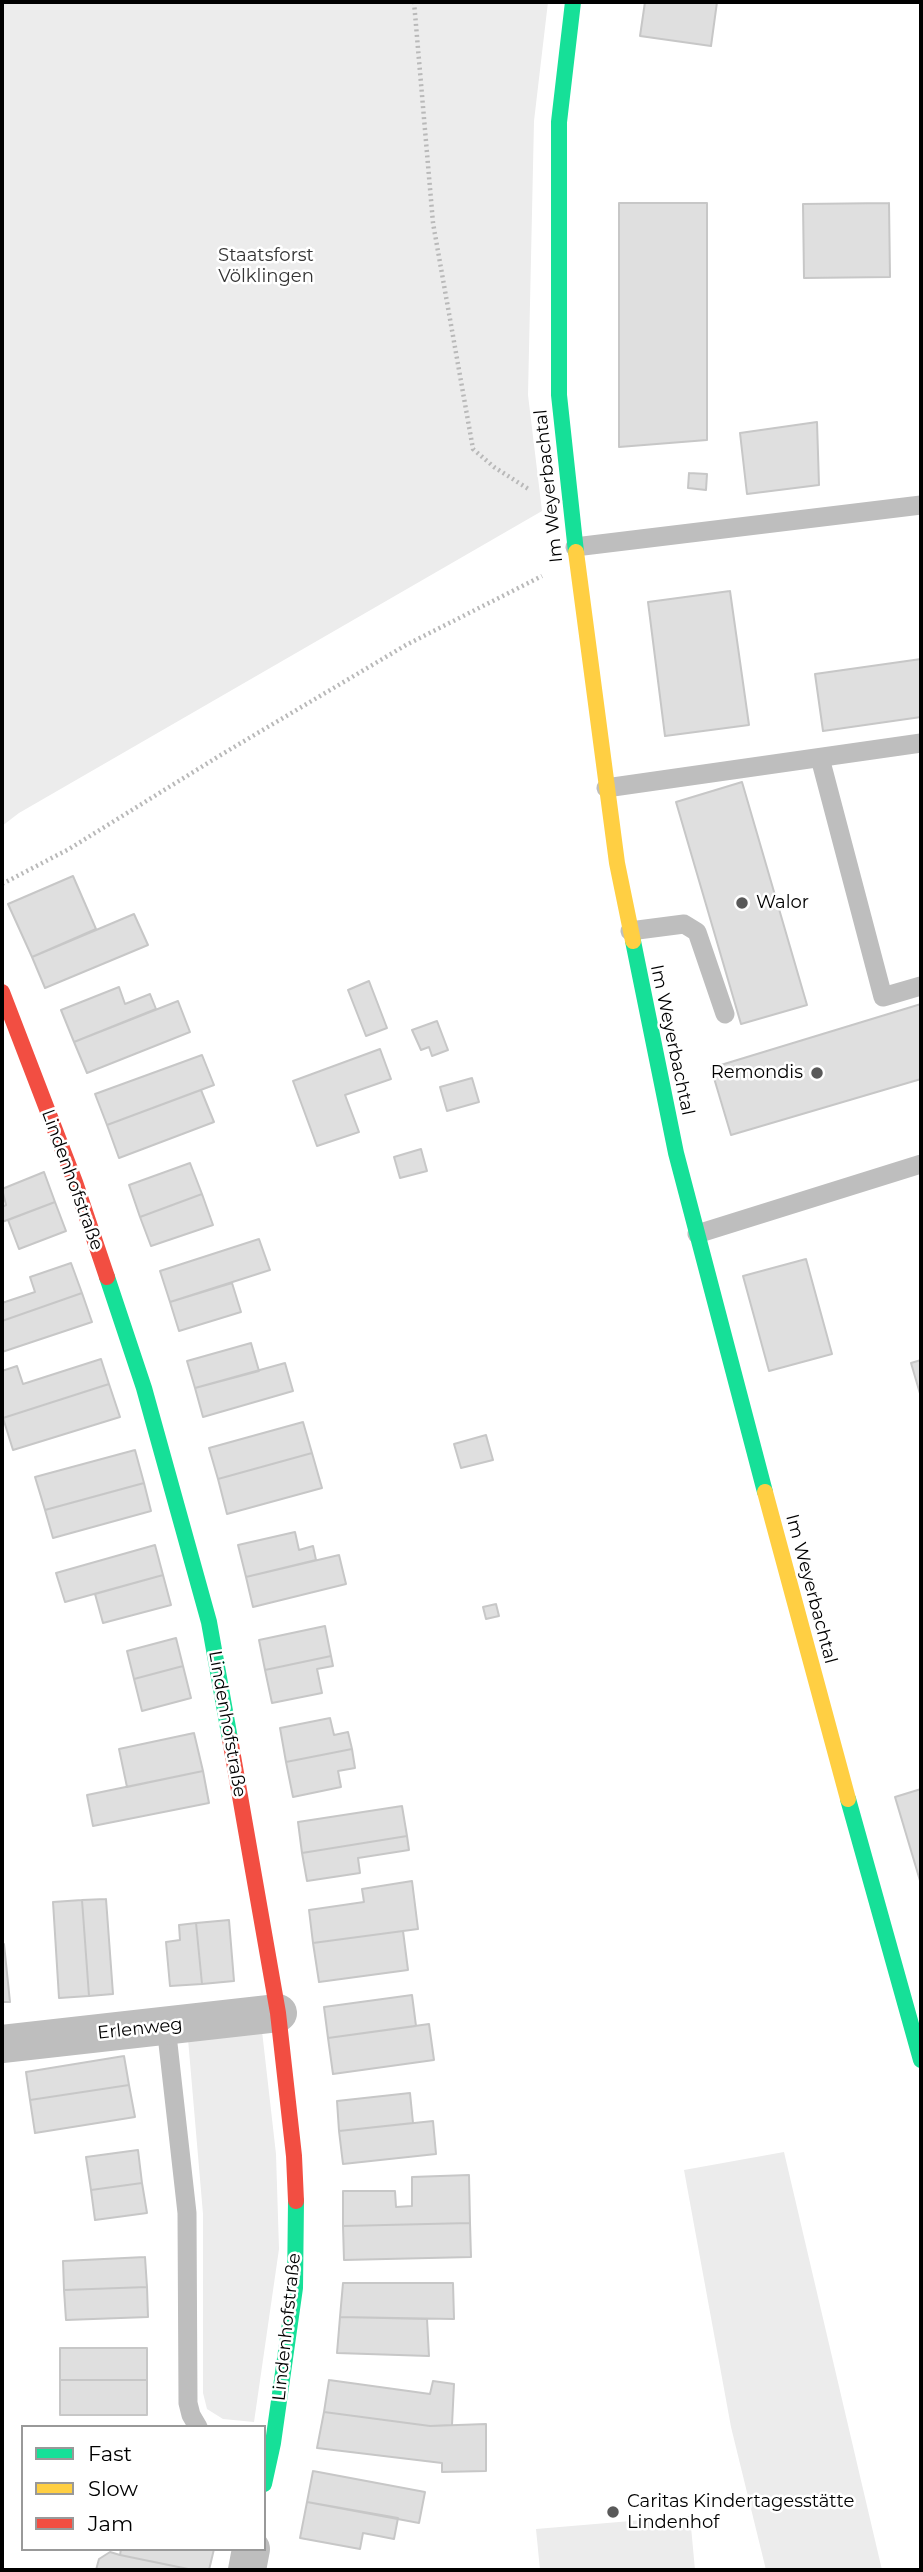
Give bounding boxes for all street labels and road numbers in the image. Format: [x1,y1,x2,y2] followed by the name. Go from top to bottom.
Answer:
[530,408,568,564] street label: Im Weyerbachtal
[645,963,699,1117] street label: Im Weyerbachtal
[36,1107,108,1253] street label: Lindenhofstraße
[781,1512,841,1666] street label: Im Weyerbachtal
[203,1649,251,1799] street label: Lindenhofstraße
[96,2014,184,2044] street label: Erlenweg
[268,2252,306,2402] street label: Lindenhofstraße

